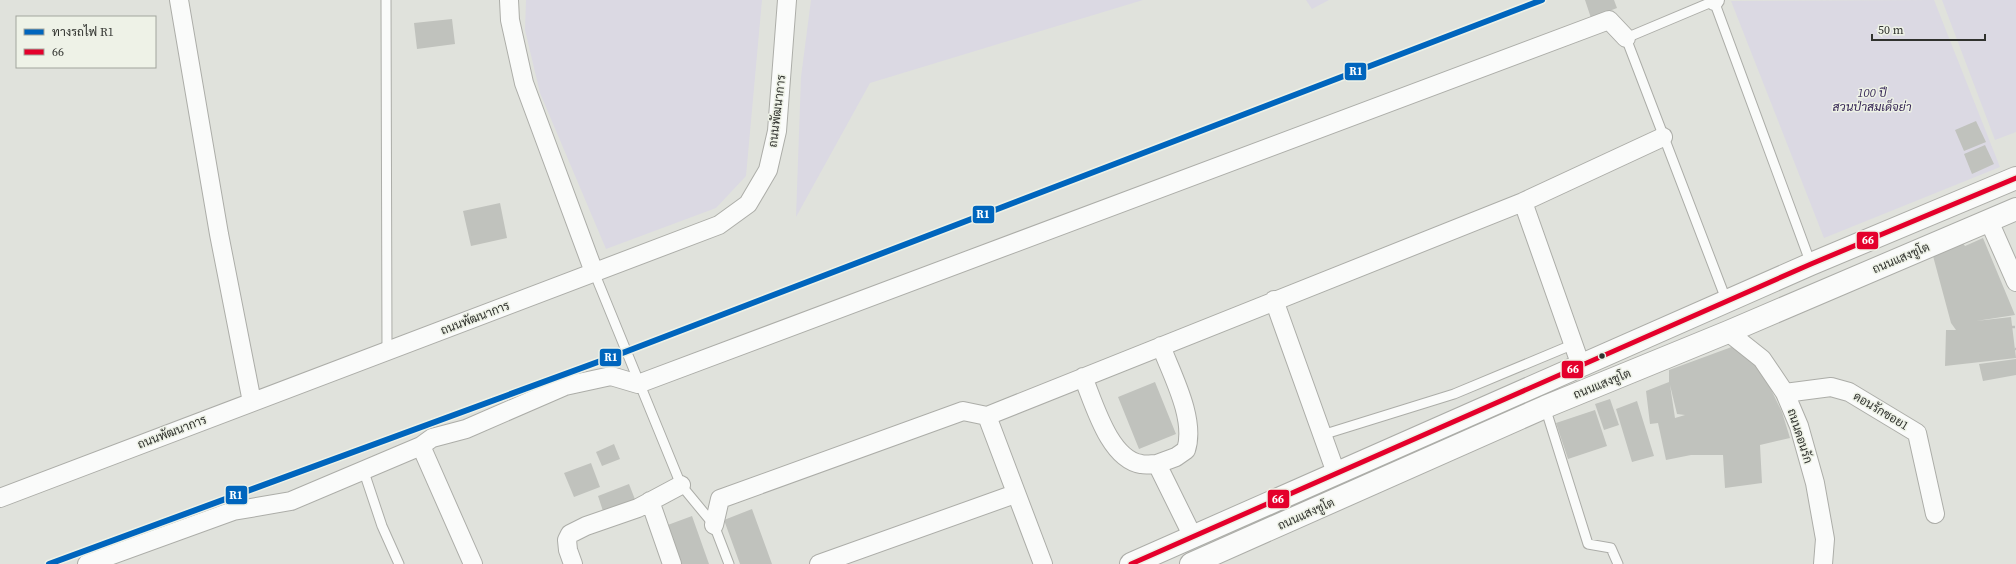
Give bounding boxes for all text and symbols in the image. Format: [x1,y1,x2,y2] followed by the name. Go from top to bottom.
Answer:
[16,16,156,68] legend
[1872,16,1985,42] scale bar
[1878,22,1904,38] text: 50 m
[52,24,114,40] text: ทางรถไฟ R1
[52,44,64,60] text: 66
[1344,62,1367,81] line badge: R1
[1349,64,1363,79] text: R1
[765,74,789,148] street label: ถนนพัฒนาการ
[1833,85,1912,115] park label: 100 ปี สวนป่าสมเด็จย่า
[972,205,995,224] line badge: R1
[976,207,990,222] text: R1
[1856,231,1879,250] line badge: 66
[1862,233,1874,248] text: 66
[1870,239,1932,277] street label: ถนนแสงชูโต
[438,297,512,339] street label: ถนนพัฒนาการ
[599,348,622,367] line badge: R1
[604,350,618,365] text: R1
[1597,351,1607,361] unlabelled marker
[1561,360,1584,379] line badge: 66
[1567,362,1579,377] text: 66
[1571,365,1633,403] street label: ถนนแสงชูโต
[1850,388,1912,434] street label: ดอนรักซอย1
[1784,407,1816,466] street label: ถนนดอนรัก
[135,411,209,453] street label: ถนนพัฒนาการ
[225,485,248,505] line badge: R1
[229,488,243,503] text: R1
[1267,489,1290,509] line badge: 66
[1272,492,1284,507] text: 66
[1275,494,1337,534] street label: ถนนแสงชูโต

